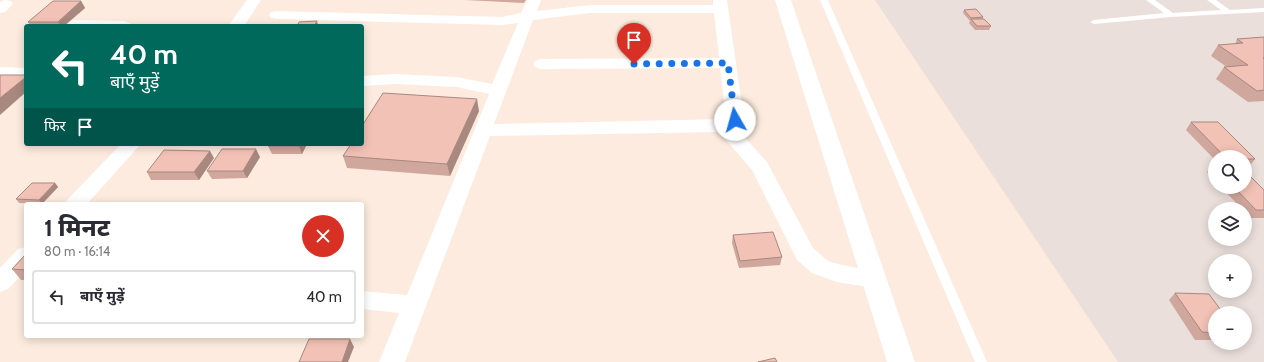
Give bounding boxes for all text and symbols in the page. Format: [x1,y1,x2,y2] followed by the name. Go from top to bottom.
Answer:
[617,23,651,64] pin
[623,29,645,51] icon: arrive
[110,37,178,71] text: 40 m
[44,40,96,92] icon: left
[110,71,159,93] text: बाएँ मुड़ें
[714,99,756,141] position arrow
[74,116,96,138] icon: arrive
[44,117,66,135] text: फिर
[1208,150,1252,350] map controls
[1208,150,1252,194] button: search
[1208,202,1252,246] button: layers
[44,213,110,242] text: 1 मिनट
[302,215,344,257] button: close
[44,243,110,259] text: 80 m · 16:14
[1208,254,1252,298] button: +
[46,286,68,308] icon: left
[80,287,125,305] text: बाएँ मुड़ें
[306,288,342,306] text: 40 m
[1208,306,1252,350] button: −

